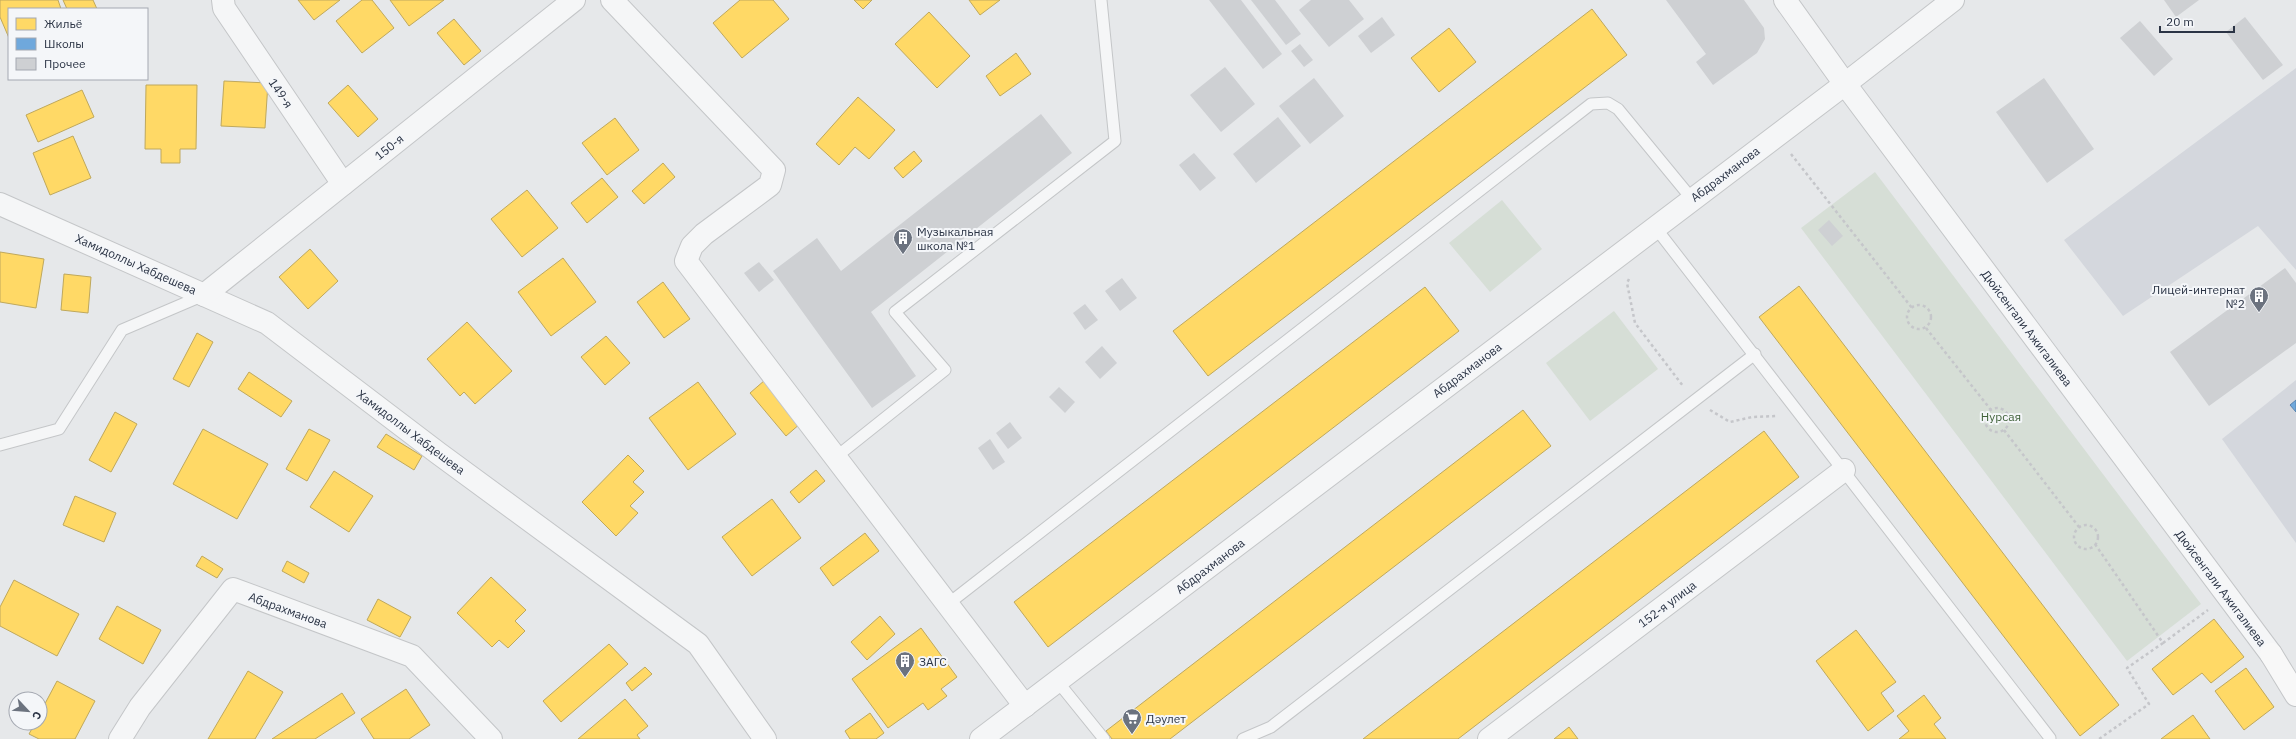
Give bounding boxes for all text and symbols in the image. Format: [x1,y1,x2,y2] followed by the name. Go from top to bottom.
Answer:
[8,8,148,80] legend
[2160,8,2234,34] scale bar
[2166,14,2194,29] text: 20 m
[44,16,83,31] text: Жильё
[44,36,84,51] text: Школы
[44,56,86,71] text: Прочее
[266,75,296,111] street label: 149-я
[372,131,406,163] street label: 150-я
[1687,143,1763,205] street label: Абдрахманова
[917,224,993,253] place label: Музыкальная школа №1
[892,227,914,255] building icon: Музыкальная школа №1
[73,230,200,298] street label: Хамидоллы Хабдешева
[1978,267,2076,390] street label: Дюйсенгали Ажигалиева
[2152,282,2245,311] place label: Лицей-интернат №2
[2248,285,2270,313] building icon: Лицей-интернат №2
[1429,339,1505,401] street label: Абдрахманова
[354,386,468,478] street label: Хамидоллы Хабдешева
[1981,409,2021,424] park label: Нурсая
[2172,527,2270,650] street label: Дюйсенгали Ажигалиева
[1172,535,1248,597] street label: Абдрахманова
[1635,577,1699,631] street label: 152-я улица
[247,589,330,631] street label: Абдрахманова
[894,650,916,678] building icon: ЗАГС
[919,654,947,669] place label: ЗАГС
[8,691,48,731] north arrow
[1121,707,1143,735] supermarket icon: Дәулет
[29,709,45,722] text: С
[1146,711,1186,726] place label: Дәулет

